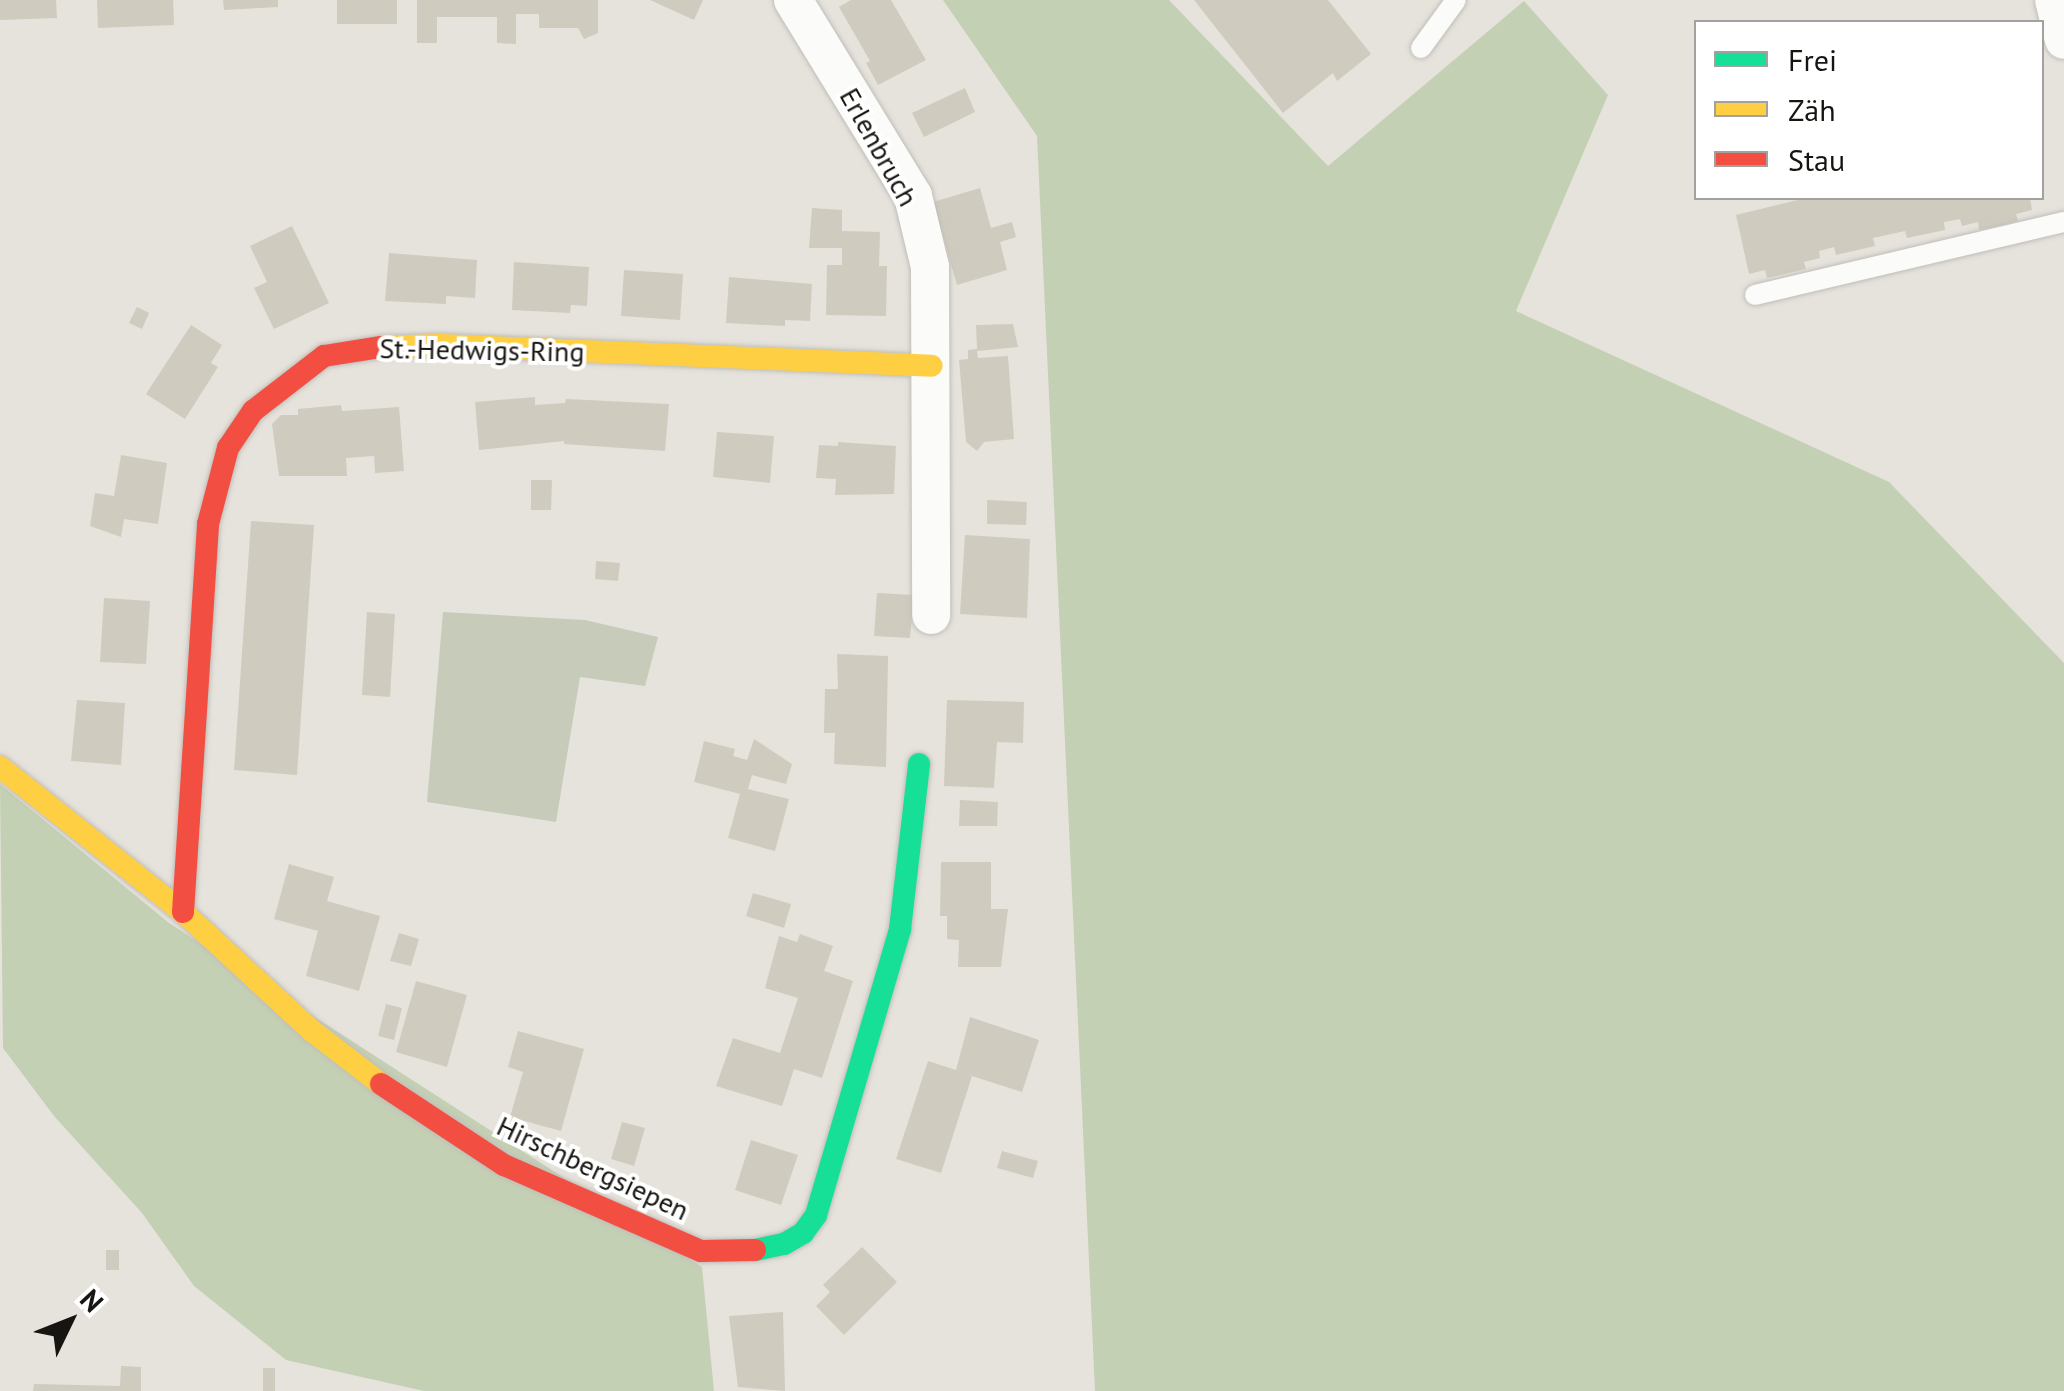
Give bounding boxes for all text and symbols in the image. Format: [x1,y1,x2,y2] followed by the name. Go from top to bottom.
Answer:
[1694,20,2044,200] legend
[1788,40,1837,79] text: Frei
[833,82,925,212] street label: Erlenbruch
[1788,90,1836,129] text: Zäh
[1788,140,1845,179] text: Stau
[379,331,585,369] street label: St.-Hedwigs-Ring
[492,1109,694,1227] street label: Hirschbergsiepen
[20,1271,120,1371] north arrow
[72,1281,112,1320] text: N

